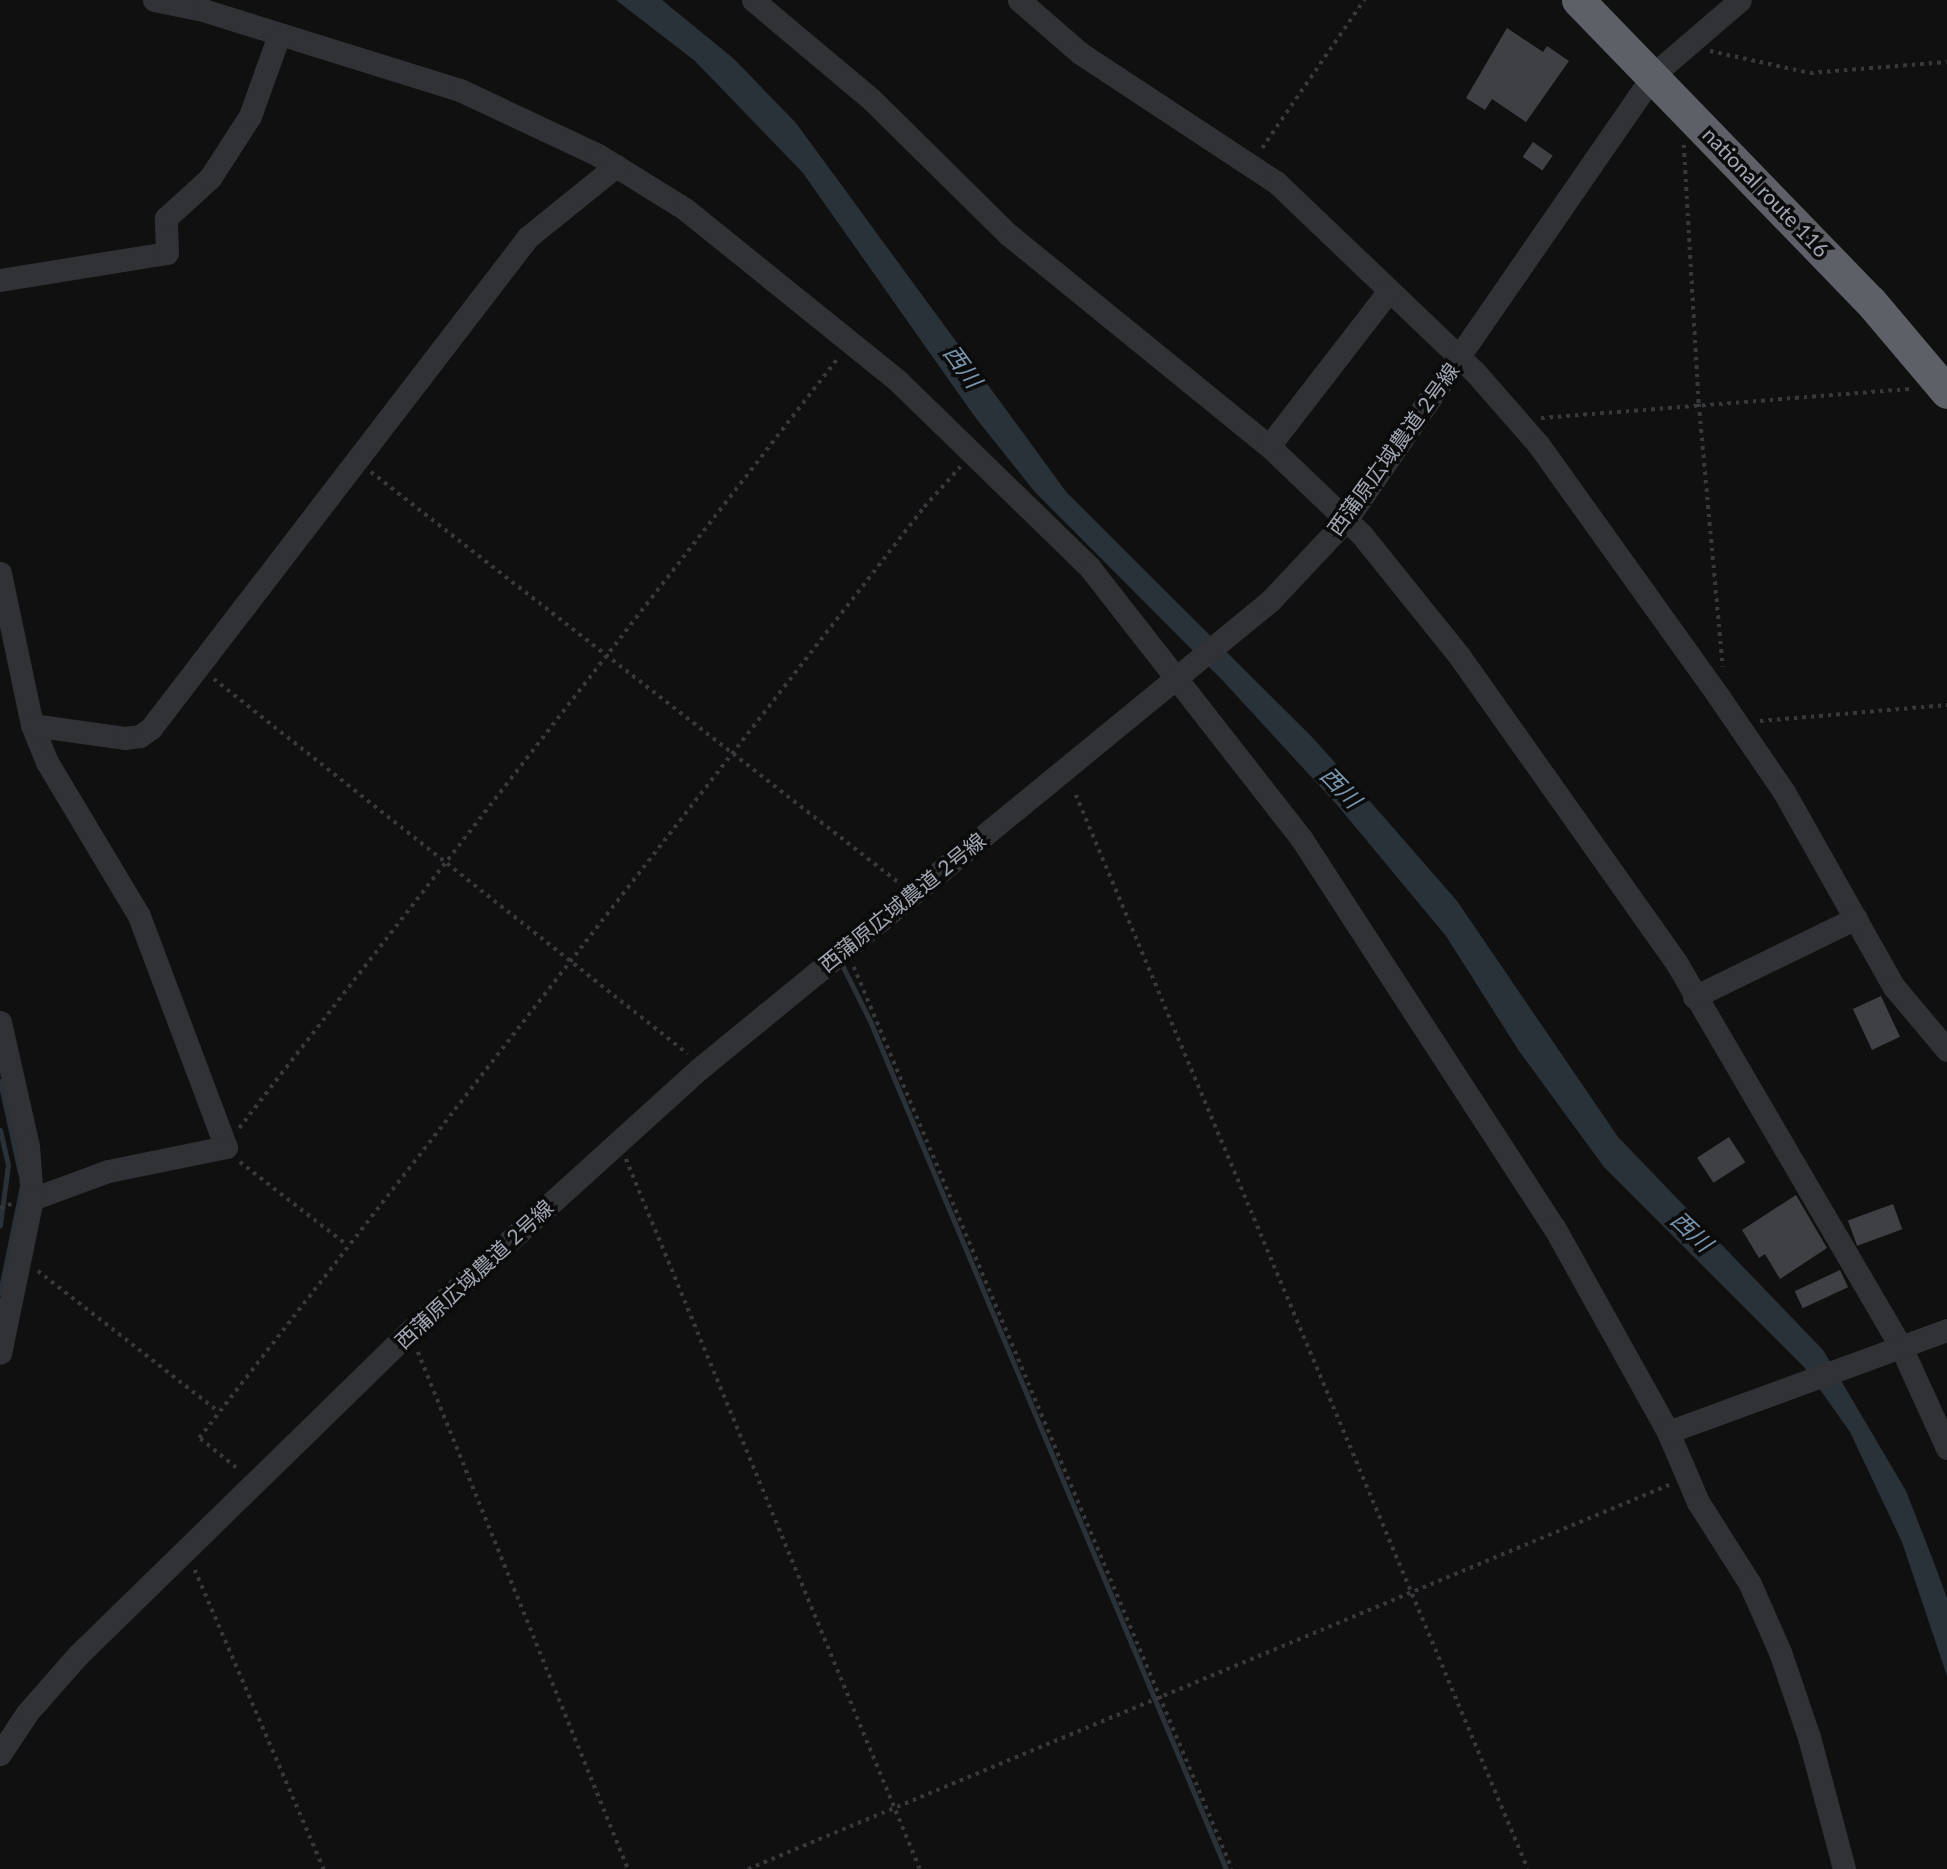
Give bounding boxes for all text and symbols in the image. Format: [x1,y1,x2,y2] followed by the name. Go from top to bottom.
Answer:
[1698,122,1834,262] street label: national route 116
[938,339,988,393] water label: 西川
[1322,358,1464,540] street label: 西蒲原広域農道 2号線
[1315,761,1367,813] water label: 西川
[814,827,990,977] street label: 西蒲原広域農道 2号線
[390,1194,558,1354] street label: 西蒲原広域農道 2号線
[1666,1205,1718,1257] water label: 西川

